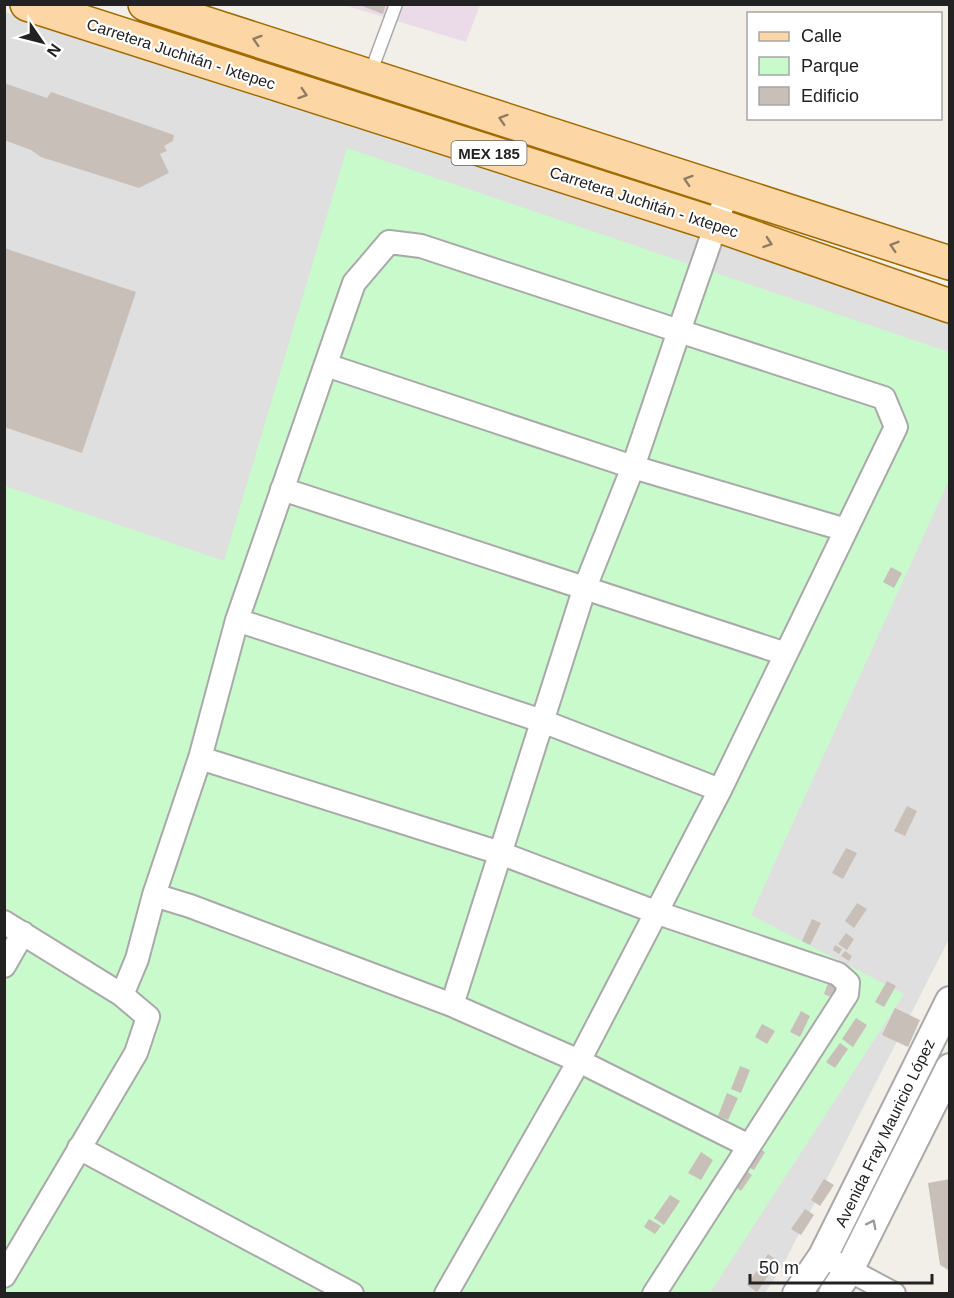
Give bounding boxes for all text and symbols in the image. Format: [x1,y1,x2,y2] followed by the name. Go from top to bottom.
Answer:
[12,12,72,72] north arrow
[747,12,942,120] legend
[84,15,278,93] street label: Carretera Juchitán - Ixtepec
[801,26,842,46] text: Calle
[252,35,263,48] one-way arrow
[44,41,64,60] text: N
[801,56,859,76] text: Parque
[801,86,859,106] text: Edificio
[297,87,308,99] one-way arrow
[498,113,509,126] one-way arrow
[452,141,526,165] road number: MEX 185
[547,163,741,241] street label: Carretera Juchitán - Ixtepec
[683,175,694,187] one-way arrow
[763,235,773,248] one-way arrow
[889,241,900,253] one-way arrow
[832,1036,938,1230] street label: Avenida Fray Mauricio López
[864,1220,876,1231] one-way arrow
[750,1247,932,1285] scale bar
[759,1258,799,1278] text: 50 m

